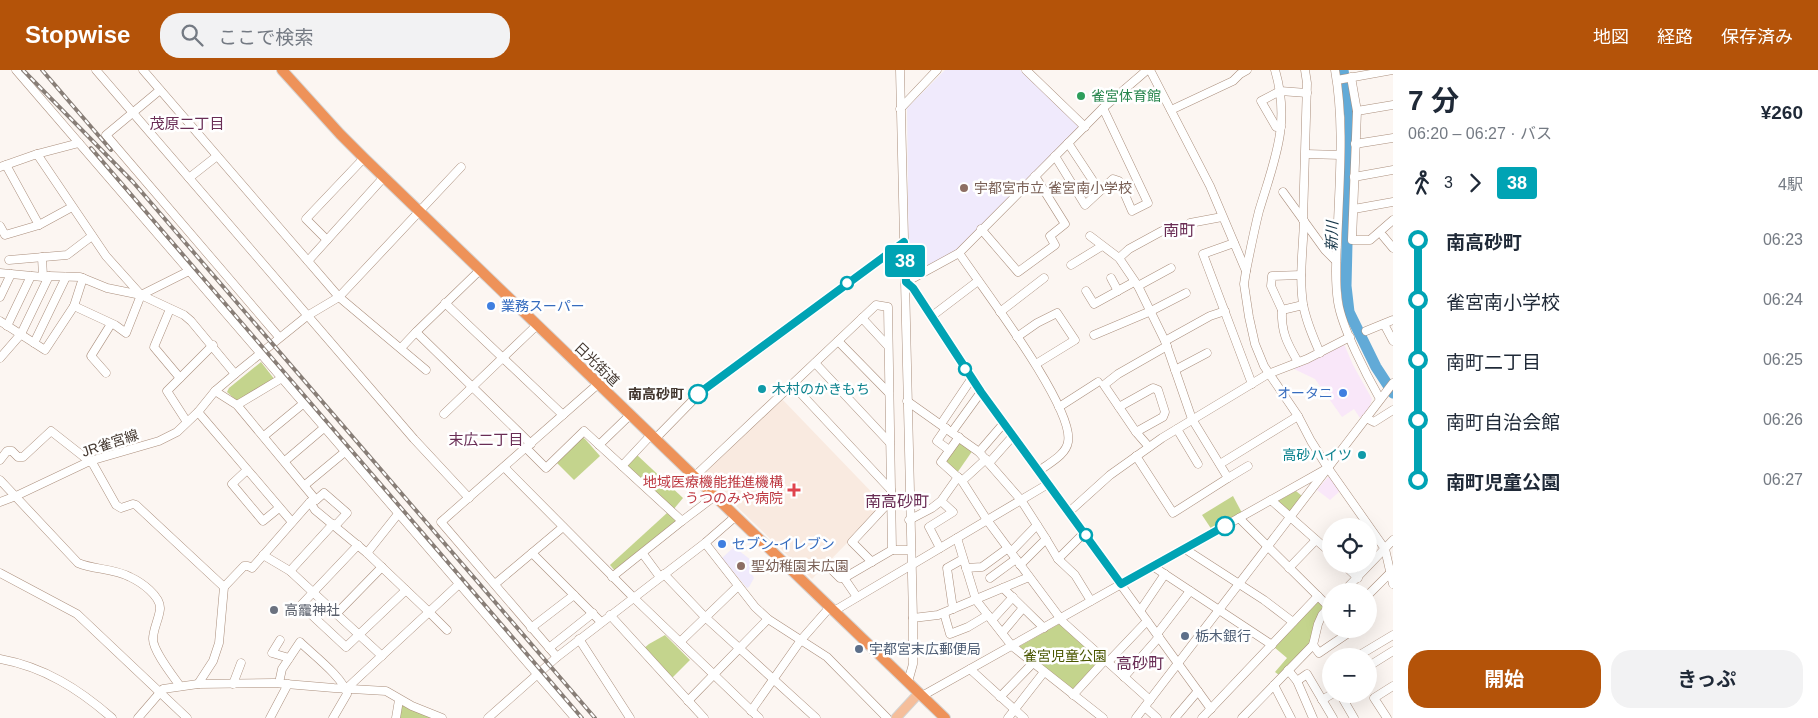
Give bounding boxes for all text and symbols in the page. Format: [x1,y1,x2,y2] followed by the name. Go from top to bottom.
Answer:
[160,13,510,58] search box
[25,21,130,48] text: Stopwise
[178,21,206,49] icon: search
[218,27,313,48] text: ここで検索
[1593,27,1629,47] text: 地図
[1657,27,1693,47] text: 経路
[1721,27,1793,47] text: 保存済み
[1408,85,1459,116] text: 7 分
[1091,88,1161,104] place label: 雀宮体育館
[1075,90,1087,102] marker: 雀宮体育館
[1761,102,1803,123] text: ¥260
[149,115,225,132] district label: 茂原二丁目
[1408,125,1552,142] text: 06:20 – 06:27 · バス
[1408,169,1436,197] icon: walk
[1461,169,1489,197] icon: forward
[1507,173,1527,193] text: 38
[1444,174,1453,191] text: 3
[1778,176,1803,193] text: 4駅
[974,180,1132,196] place label: 宇都宮市立 雀宮南小学校
[958,182,970,194] marker: 宇都宮市立 雀宮南小学校
[1322,219,1341,251] water label: 新川
[1163,222,1195,239] district label: 南町
[1763,231,1803,248] text: 06:23
[1446,232,1522,253] text: 南高砂町
[882,245,928,277] line badge: 38
[895,251,915,271] text: 38
[840,276,854,290] unlabelled marker
[1763,291,1803,308] text: 06:24
[1446,292,1560,313] text: 雀宮南小学校
[501,298,585,314] place label: 業務スーパー
[485,300,497,312] marker: 業務スーパー
[571,339,623,389] street label: 日光街道
[1763,351,1803,368] text: 06:25
[1446,352,1541,373] text: 南町二丁目
[958,362,972,376] unlabelled marker
[772,381,870,397] place label: 木村のかきもち
[756,383,768,395] marker: 木村のかきもち
[688,384,708,404] marker: 南高砂町
[1277,385,1333,401] place label: オータニ
[628,386,684,402] place label: 南高砂町
[1337,387,1349,399] marker: オータニ
[1763,411,1803,428] text: 06:26
[1446,412,1560,433] text: 南町自治会館
[79,426,141,460] street label: JR雀宮線
[448,431,524,448] district label: 末広二丁目
[1282,447,1352,463] place label: 高砂ハイツ
[1356,449,1368,461] marker: 高砂ハイツ
[1763,471,1803,488] text: 06:27
[1446,472,1560,493] text: 南町児童公園
[643,474,783,506] place label: 地域医療機能推進機構 うつのみや病院
[787,483,801,497] marker: 地域医療機能推進機構 うつのみや病院
[865,493,929,510] district label: 南高砂町
[1215,516,1235,536] unlabelled marker
[1322,518,1377,703] map controls
[1322,518,1377,573] button: locate
[1079,528,1093,542] unlabelled marker
[732,536,835,552] place label: セブン-イレブン
[716,538,728,550] marker: セブン-イレブン
[751,558,849,574] place label: 聖幼稚園末広園
[735,560,747,572] marker: 聖幼稚園末広園
[1322,583,1377,638] button: +
[284,602,340,618] place label: 高靇神社
[268,604,280,616] marker: 高靇神社
[1195,628,1251,644] place label: 栃木銀行
[1179,630,1191,642] marker: 栃木銀行
[869,641,981,657] place label: 宇都宮末広郵便局
[853,643,865,655] marker: 宇都宮末広郵便局
[1023,648,1107,664] park label: 雀宮児童公園
[1322,648,1377,703] button: −
[1408,650,1601,708] button: 開始
[1611,650,1803,708] button: きっぷ
[1116,655,1164,672] district label: 高砂町

